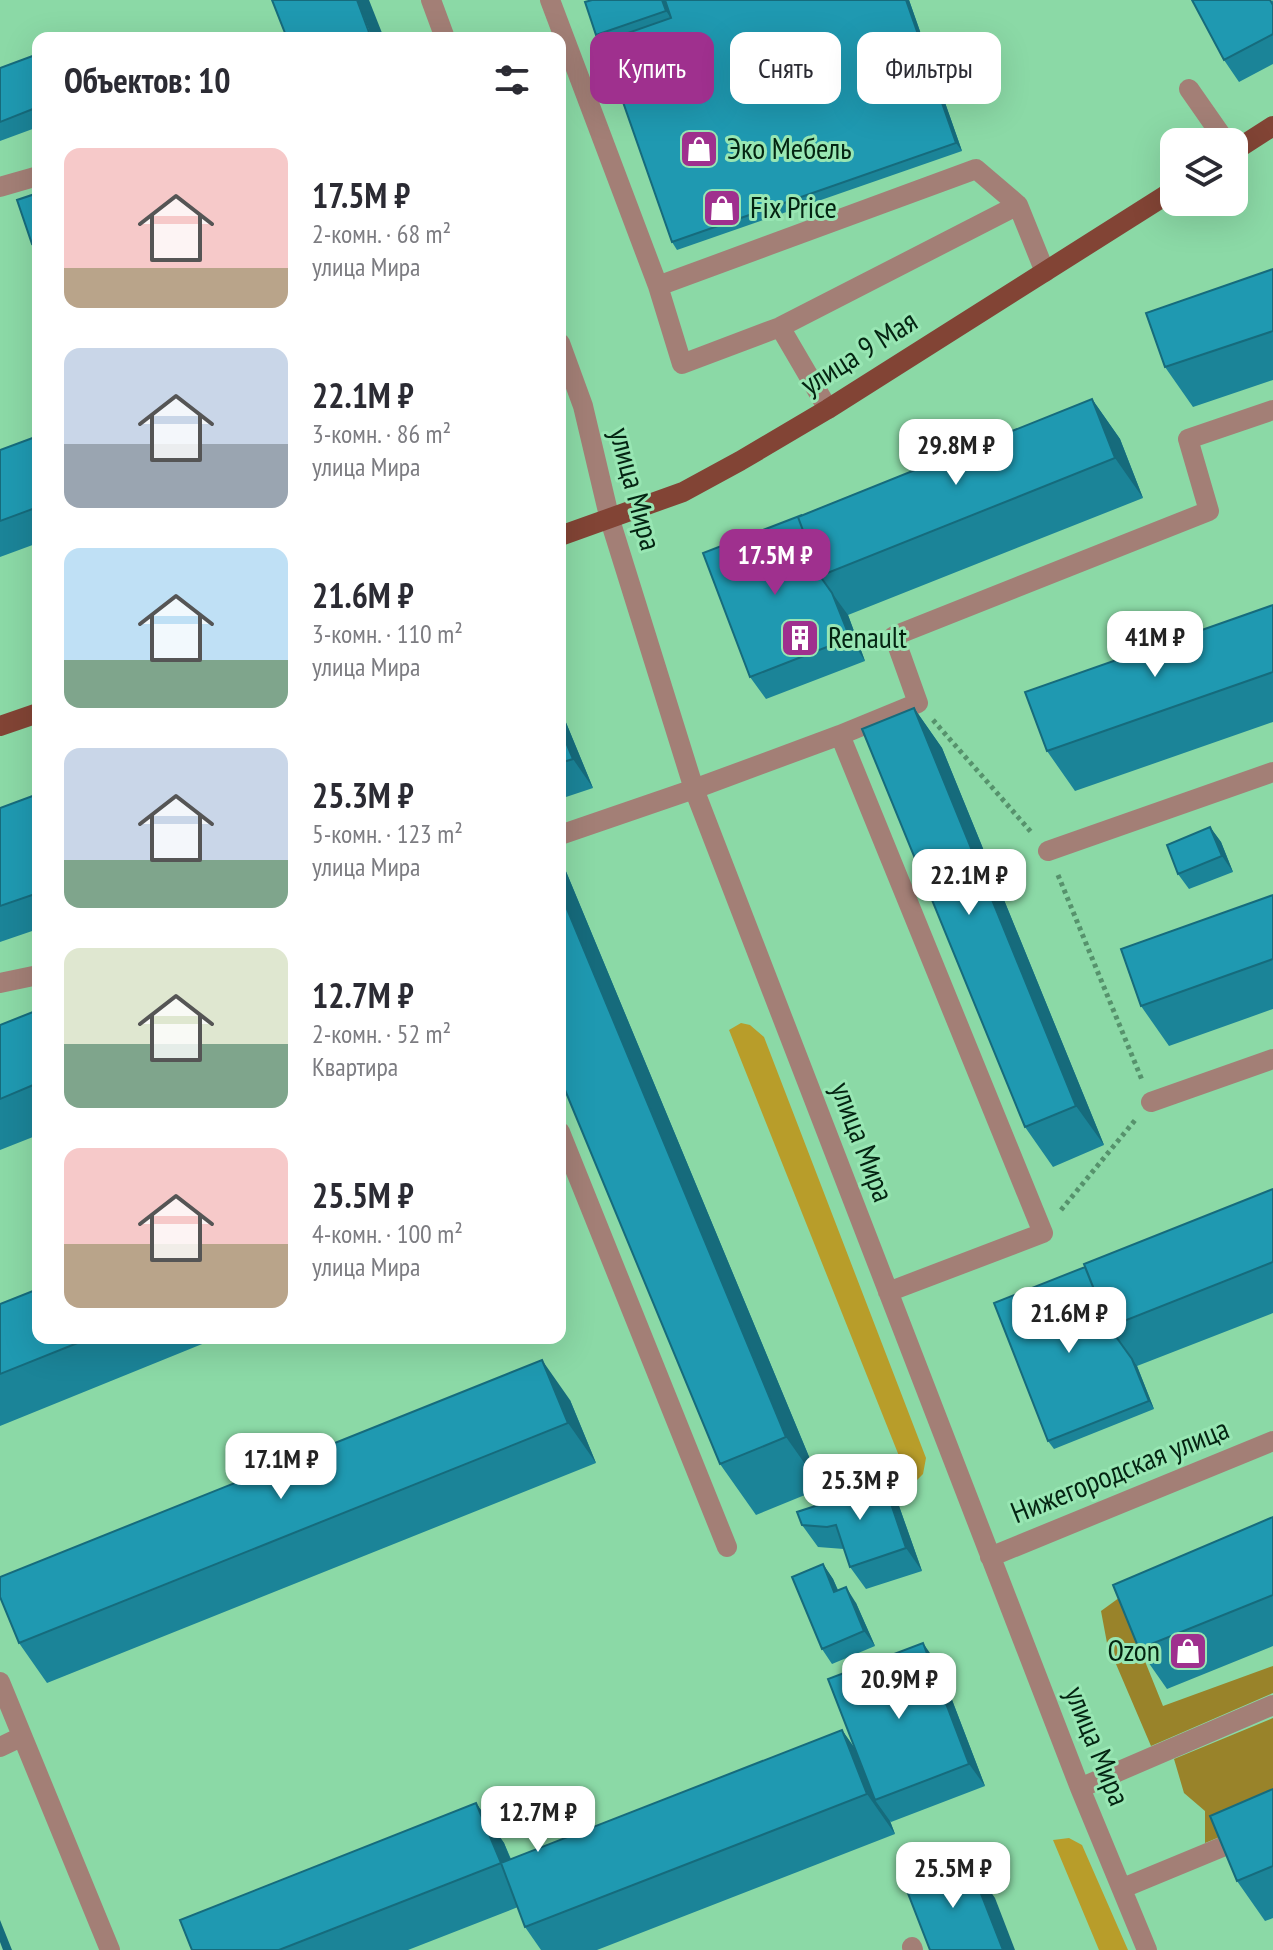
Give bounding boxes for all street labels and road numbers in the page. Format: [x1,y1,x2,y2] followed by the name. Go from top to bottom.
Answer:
[793,301,924,403] street label: улица 9 Мая
[601,423,671,554] street label: улица Мира
[823,1076,904,1207] street label: улица Мира
[1005,1408,1234,1531] street label: Нижегородская улица
[1057,1680,1140,1811] street label: улица Мира

